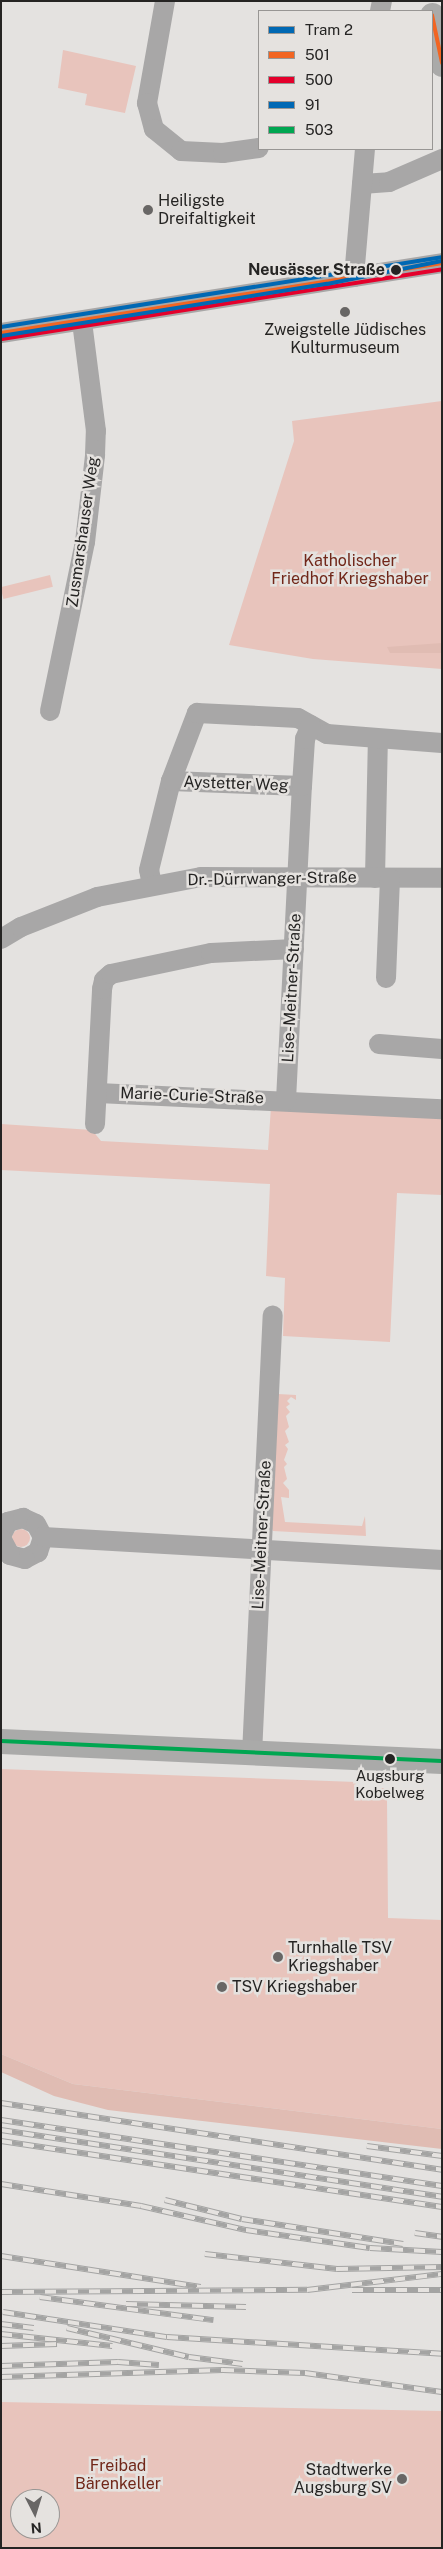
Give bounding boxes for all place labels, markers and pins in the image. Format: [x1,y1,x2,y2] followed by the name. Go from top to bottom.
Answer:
[158,191,256,229] place label: Heiligste Dreifaltigkeit
[142,204,154,216] marker: Heiligste Dreifaltigkeit
[248,260,385,280] place label: Neusässer Straße
[389,263,403,277] marker: Neusässer Straße
[339,306,351,318] marker: Zweigstelle Jüdisches Kulturmuseum
[264,320,426,358] place label: Zweigstelle Jüdisches Kulturmuseum
[385,1754,395,1764] marker: Augsburg Kobelweg
[355,1766,425,1801] place label: Augsburg Kobelweg
[288,1938,392,1976] place label: Turnhalle TSV Kriegshaber
[272,1951,284,1963] marker: Turnhalle TSV Kriegshaber
[232,1977,357,1997] place label: TSV Kriegshaber
[216,1981,228,1993] marker: TSV Kriegshaber
[294,2460,392,2498] place label: Stadtwerke Augsburg SV
[396,2473,408,2485] marker: Stadtwerke Augsburg SV

